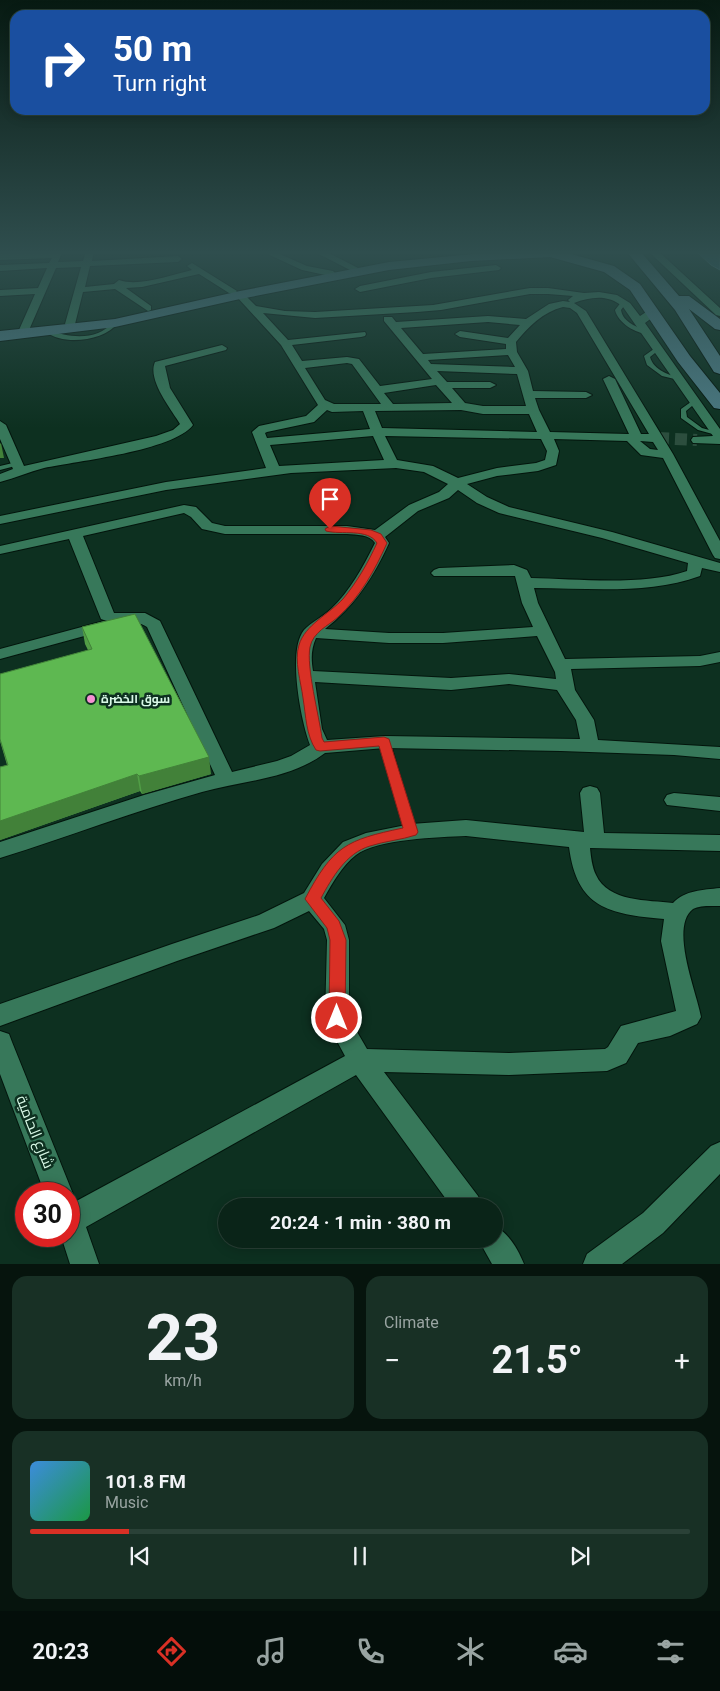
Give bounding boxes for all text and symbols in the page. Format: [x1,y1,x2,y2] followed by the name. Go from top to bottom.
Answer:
[113,29,192,70] text: 50 m
[30,30,95,95] icon: right
[113,71,207,96] text: Turn right
[309,478,351,529] pin
[316,485,344,513] icon: arrive
[101,692,170,707] place label: سوق الخضرة
[85,693,97,705] marker: سوق الخضرة
[310,991,362,1043] position arrow
[10,1093,58,1172] street label: شارع الحامية
[15,1182,80,1247] speed limit sign: 30
[270,1211,451,1234] text: 20:24 · 1 min · 380 m
[146,1300,220,1376] text: 23
[384,1313,439,1332] text: Climate
[491,1338,583,1382] text: 21.5°
[384,1344,400,1377] text: −
[674,1344,690,1377] text: +
[164,1371,202,1390] text: km/h
[105,1470,186,1493] text: 101.8 FM
[105,1493,148,1512] text: Music
[126,1542,154,1570] icon: previous
[346,1542,374,1570] icon: pause
[566,1542,594,1570] icon: next
[154,1634,189,1669] icon: directions
[254,1634,289,1669] icon: music
[353,1634,388,1669] icon: phone
[453,1634,488,1669] icon: climate
[553,1634,588,1669] icon: car
[653,1634,688,1669] icon: filters
[32,1639,89,1664] text: 20:23

